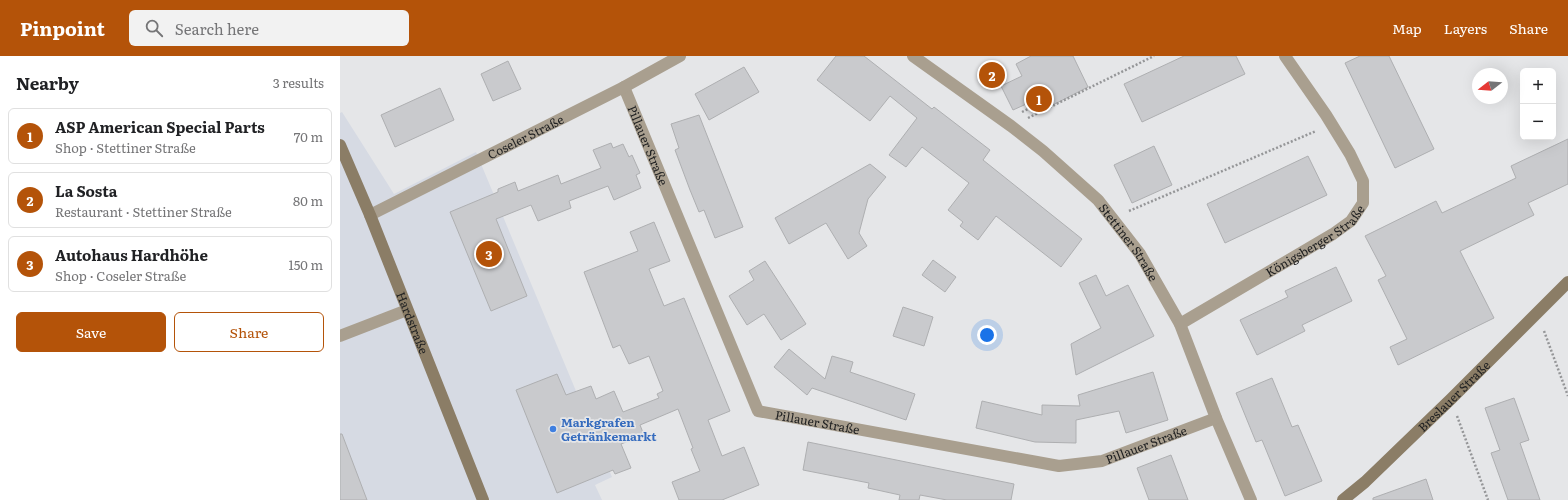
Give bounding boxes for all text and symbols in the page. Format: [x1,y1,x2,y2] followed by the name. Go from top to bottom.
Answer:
[129,10,409,46] search box
[20,14,105,42] text: Pinpoint
[143,17,165,39] icon: search
[175,17,259,40] text: Search here
[1392,18,1422,38] text: Map
[1444,18,1487,38] text: Layers
[1509,18,1548,38] text: Share
[979,60,1005,90] pin: 2
[1472,68,1508,104] north arrow
[1520,68,1556,140] map controls
[1520,68,1556,104] button: +
[16,70,79,95] text: Nearby
[273,73,324,92] text: 3 results
[1026,84,1052,114] pin: 1
[623,102,673,188] street label: Pillauer Straße
[1520,104,1556,140] button: −
[484,110,567,163] street label: Coseler Straße
[55,115,265,138] text: ASP American Special Parts
[27,127,33,146] text: 1
[294,127,323,146] text: 70 m
[55,138,196,157] text: Shop · Stettiner Straße
[55,179,117,202] text: La Sosta
[27,191,33,210] text: 2
[293,191,323,210] text: 80 m
[1095,199,1163,284] street label: Stettiner Straße
[1262,201,1368,281] street label: Königsberger Straße
[55,202,232,221] text: Restaurant · Stettiner Straße
[476,239,502,269] pin: 3
[55,243,208,266] text: Autohaus Hardhöhe
[26,255,34,274] text: 3
[288,255,323,274] text: 150 m
[55,266,186,285] text: Shop · Coseler Straße
[392,289,433,357] street label: Hardstraße
[16,312,166,352] button: Save
[174,312,324,352] button: Share
[977,325,997,345] your location
[1413,356,1494,436] street label: Breslauer Straße
[774,405,861,438] street label: Pillauer Straße
[561,413,657,445] place label: Markgrafen Getränkemarkt
[1103,421,1189,468] street label: Pillauer Straße
[548,424,558,434] marker: Markgrafen Getränkemarkt

